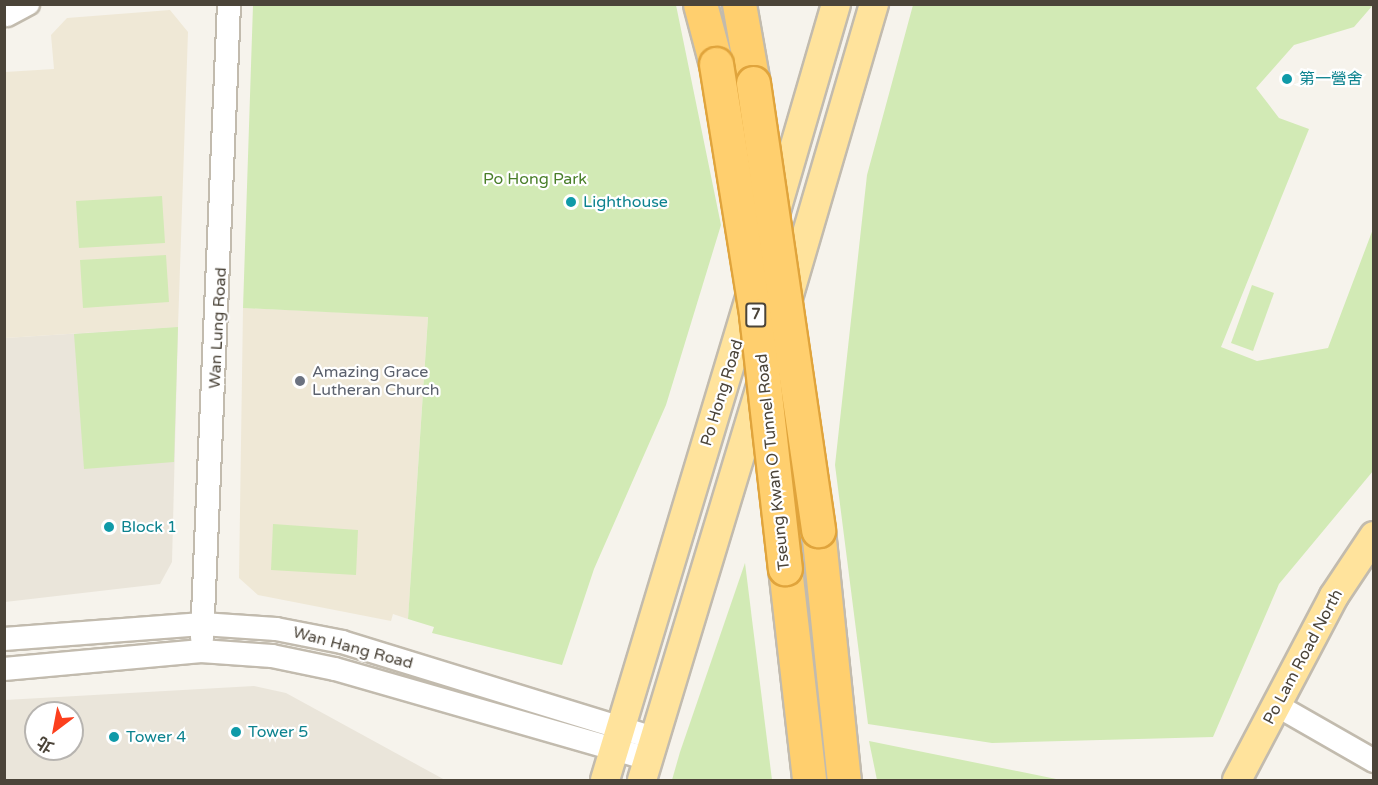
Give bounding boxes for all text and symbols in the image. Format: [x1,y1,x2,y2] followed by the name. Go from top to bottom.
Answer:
[1299,69,1363,89] place label: 第一營舍
[1280,72,1294,86] marker: 第一營舍
[483,169,587,189] park label: Po Hong Park
[583,192,668,212] place label: Lighthouse
[564,195,578,209] marker: Lighthouse
[205,267,231,389] street label: Wan Lung Road
[744,303,768,327] road number: 7
[697,337,747,449] street label: Po Hong Road
[752,353,794,571] street label: Tseung Kwan O Tunnel Road
[312,362,440,400] place label: Amazing Grace Lutheran Church
[293,374,307,388] marker: Amazing Grace Lutheran Church
[121,517,177,537] place label: Block 1
[102,520,116,534] marker: Block 1
[1259,586,1347,728] street label: Po Lam Road North
[291,623,415,673] street label: Wan Hang Road
[24,701,84,761] north arrow
[248,722,308,742] place label: Tower 5
[229,725,243,739] marker: Tower 5
[126,727,186,747] place label: Tower 4
[107,730,121,744] marker: Tower 4
[33,732,58,757] text: 北

